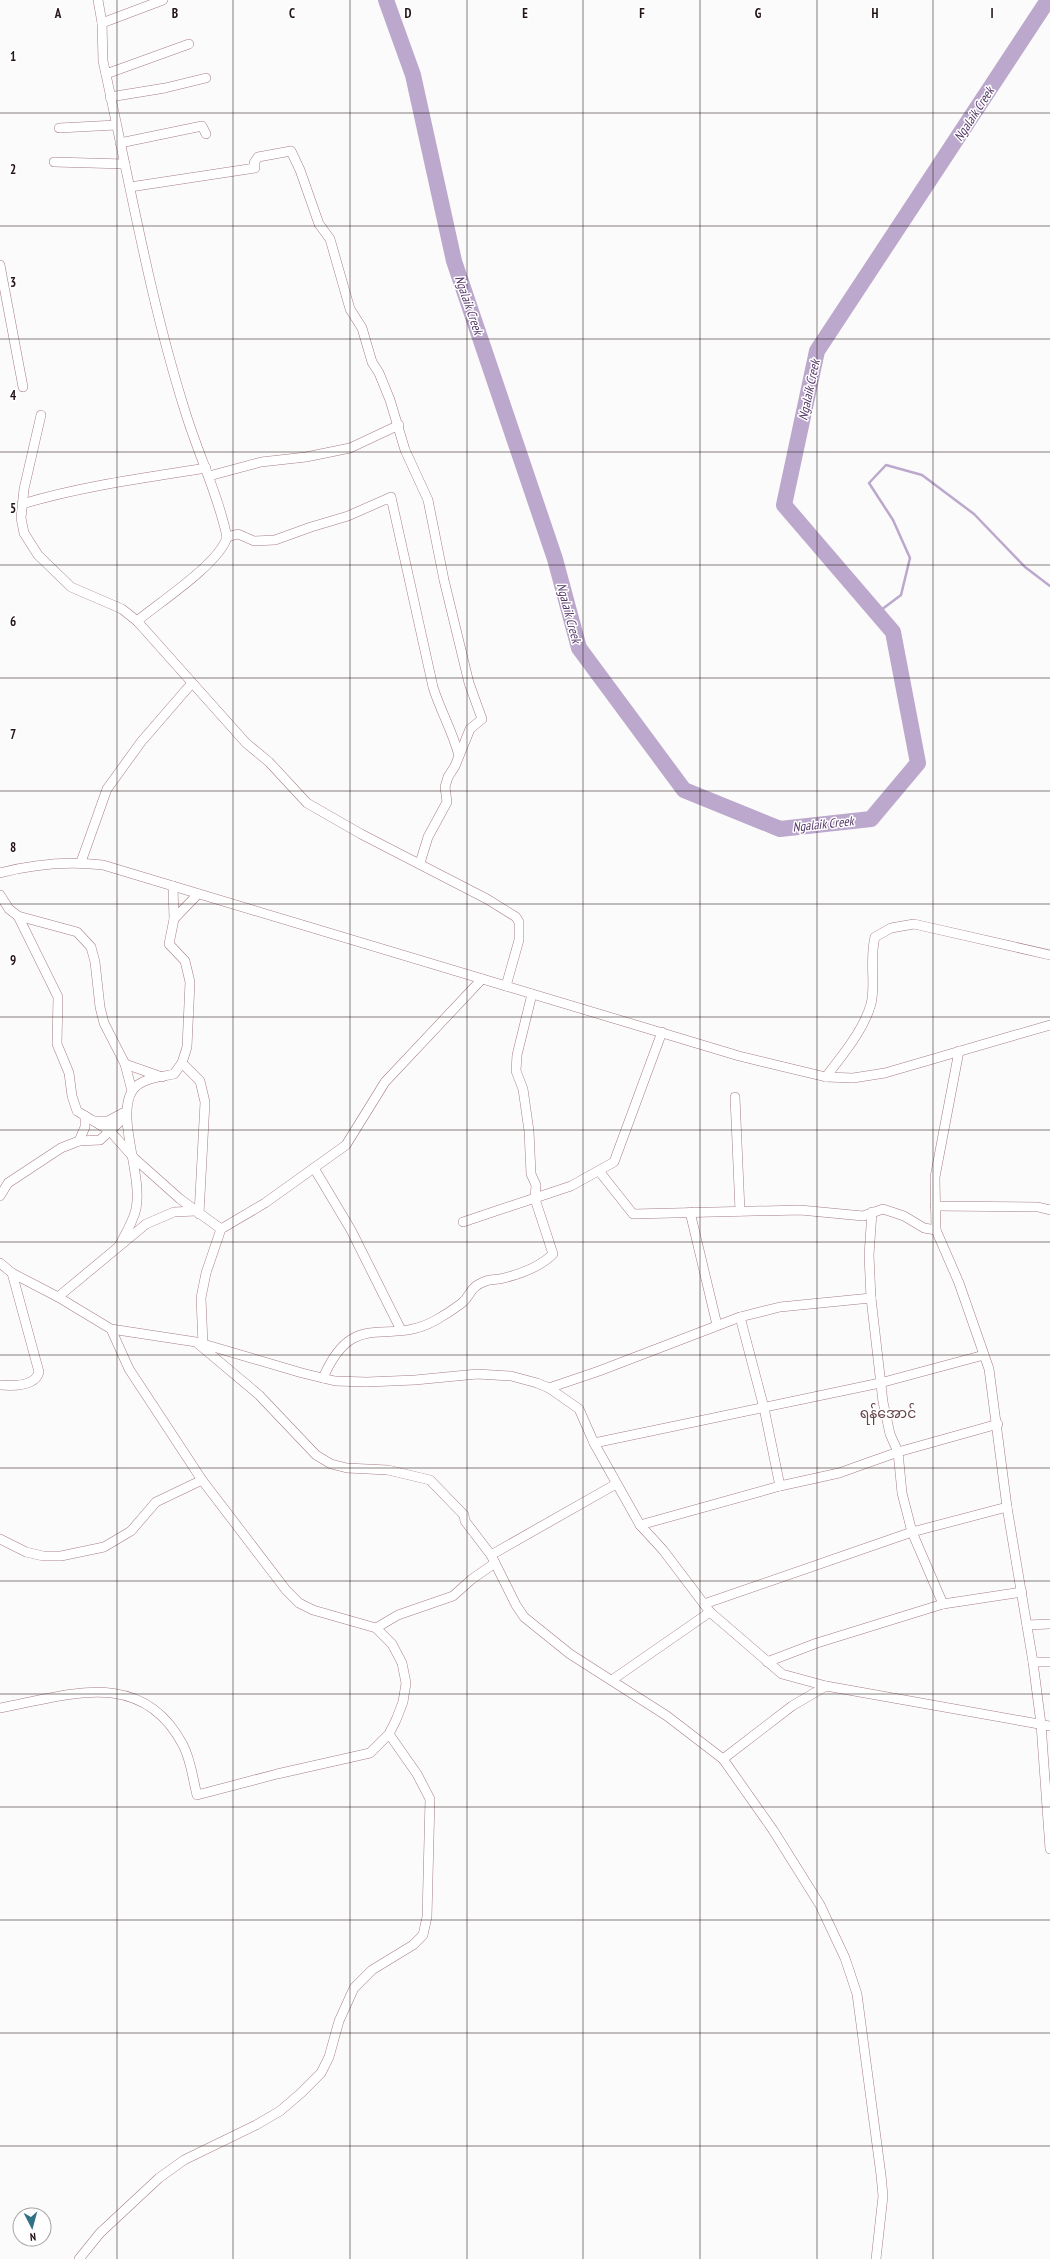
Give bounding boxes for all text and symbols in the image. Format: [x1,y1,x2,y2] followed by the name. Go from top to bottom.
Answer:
[54,5,62,22] text: A
[172,5,178,22] text: B
[289,5,295,22] text: C
[405,5,412,22] text: D
[522,5,528,22] text: E
[639,5,645,22] text: F
[755,5,762,22] text: G
[872,5,879,22] text: H
[990,5,994,22] text: I
[10,48,16,65] text: 1
[950,82,999,144] water label: Ngalaik Creek
[10,161,16,178] text: 2
[451,273,488,339] water label: Ngalaik Creek
[10,274,16,291] text: 3
[794,356,824,422] water label: Ngalaik Creek
[10,387,17,404] text: 4
[10,500,16,517] text: 5
[553,581,586,647] water label: Ngalaik Creek
[10,613,16,630] text: 6
[10,726,16,743] text: 7
[792,812,856,836] water label: Ngalaik Creek
[10,839,16,856] text: 8
[10,952,16,969] text: 9
[860,1403,916,1425] district label: ရန်အောင်
[12,2207,52,2247] north arrow
[29,2230,37,2244] text: N

